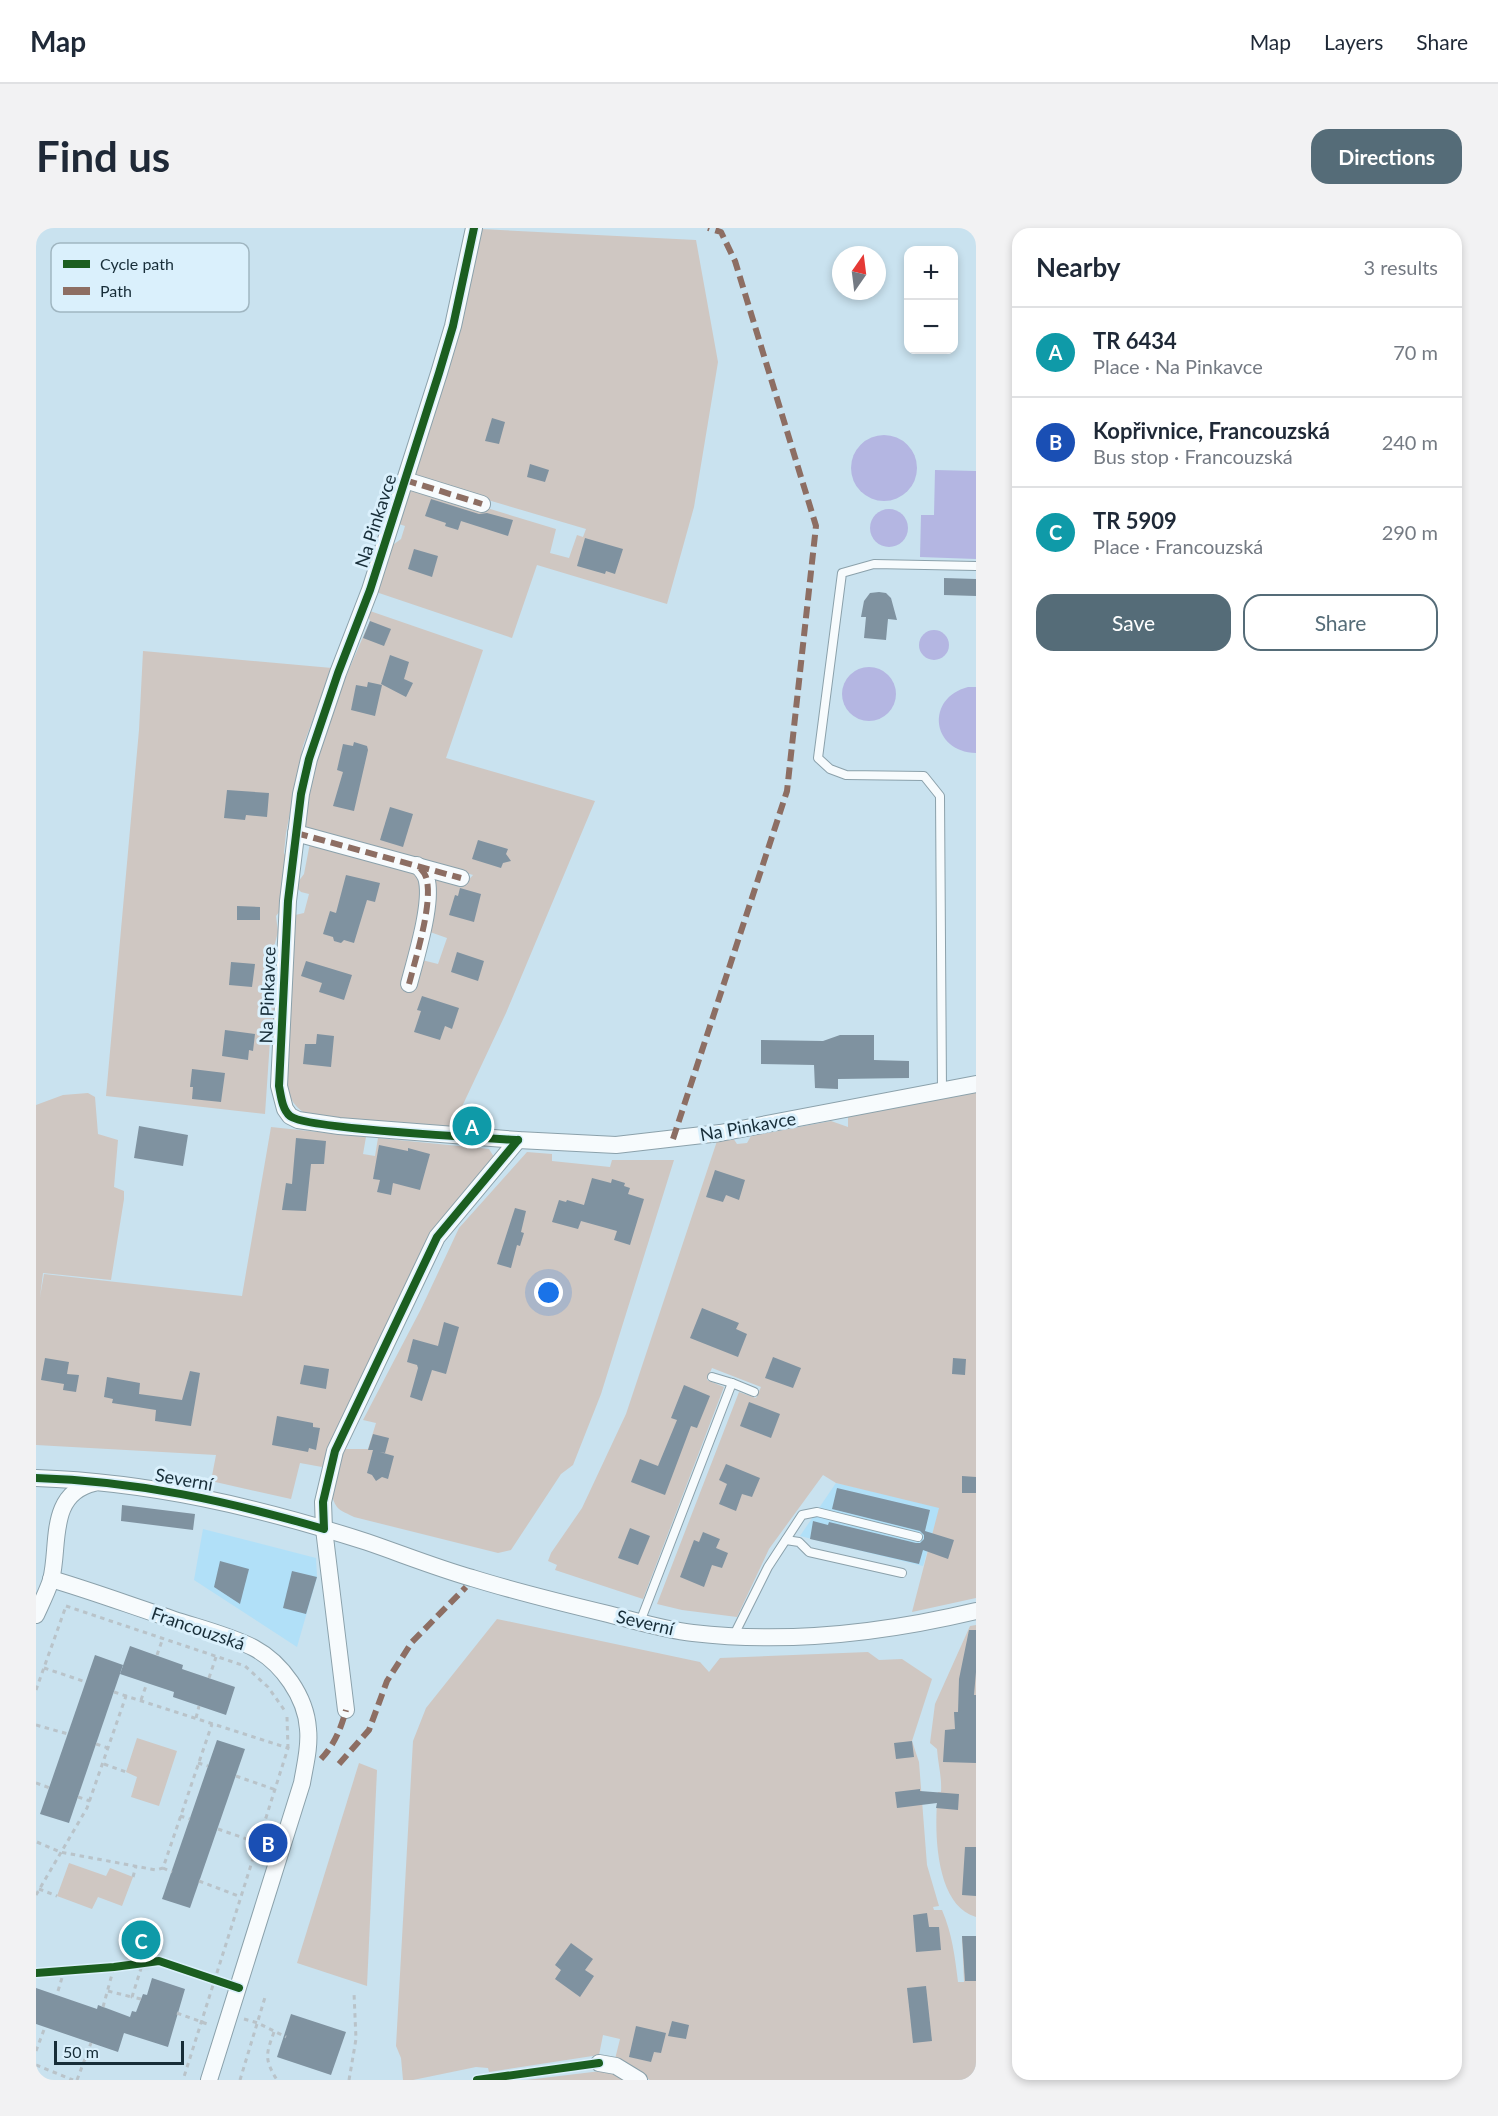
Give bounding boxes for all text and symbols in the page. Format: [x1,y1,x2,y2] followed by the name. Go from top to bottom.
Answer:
[30,24,86,58] text: Map
[1250,29,1291,54] text: Map
[1324,29,1383,54] text: Layers
[1416,29,1468,54] text: Share
[1311,129,1462,184] button: Directions
[36,131,170,181] text: Find us
[51,243,249,312] legend
[832,246,886,300] north arrow
[904,246,958,354] map controls
[904,246,958,300] button: +
[1036,251,1121,283] text: Nearby
[100,254,174,273] text: Cycle path
[1363,255,1438,279] text: 3 results
[100,281,132,300] text: Path
[904,300,958,354] button: −
[1093,327,1177,354] text: TR 6434
[1049,340,1062,364] text: A
[1393,340,1438,364] text: 70 m
[1093,354,1263,378] text: Place · Na Pinkavce
[1093,417,1330,444] text: Kopřivnice, Francouzská
[1049,430,1062,454] text: B
[1382,430,1438,454] text: 240 m
[1093,444,1293,468] text: Bus stop · Francouzská
[350,471,401,570] street label: Na Pinkavce
[1093,507,1177,534] text: TR 5909
[1049,520,1062,544] text: C
[1382,520,1438,544] text: 290 m
[1093,534,1263,558] text: Place · Francouzská
[1036,594,1231,651] button: Save
[1243,594,1438,651] button: Share
[254,946,280,1044] street label: Na Pinkavce
[452,1104,492,1148] pin: A
[698,1107,798,1145] street label: Na Pinkavce
[534,1278,563,1307] your location
[153,1463,216,1495] street label: Severní
[149,1602,248,1654] street label: Francouzská
[614,1605,677,1639] street label: Severní
[248,1820,288,1866] pin: B
[122,1918,160,1962] pin: C
[54,2038,184,2066] scale bar
[63,2042,99,2061] text: 50 m

